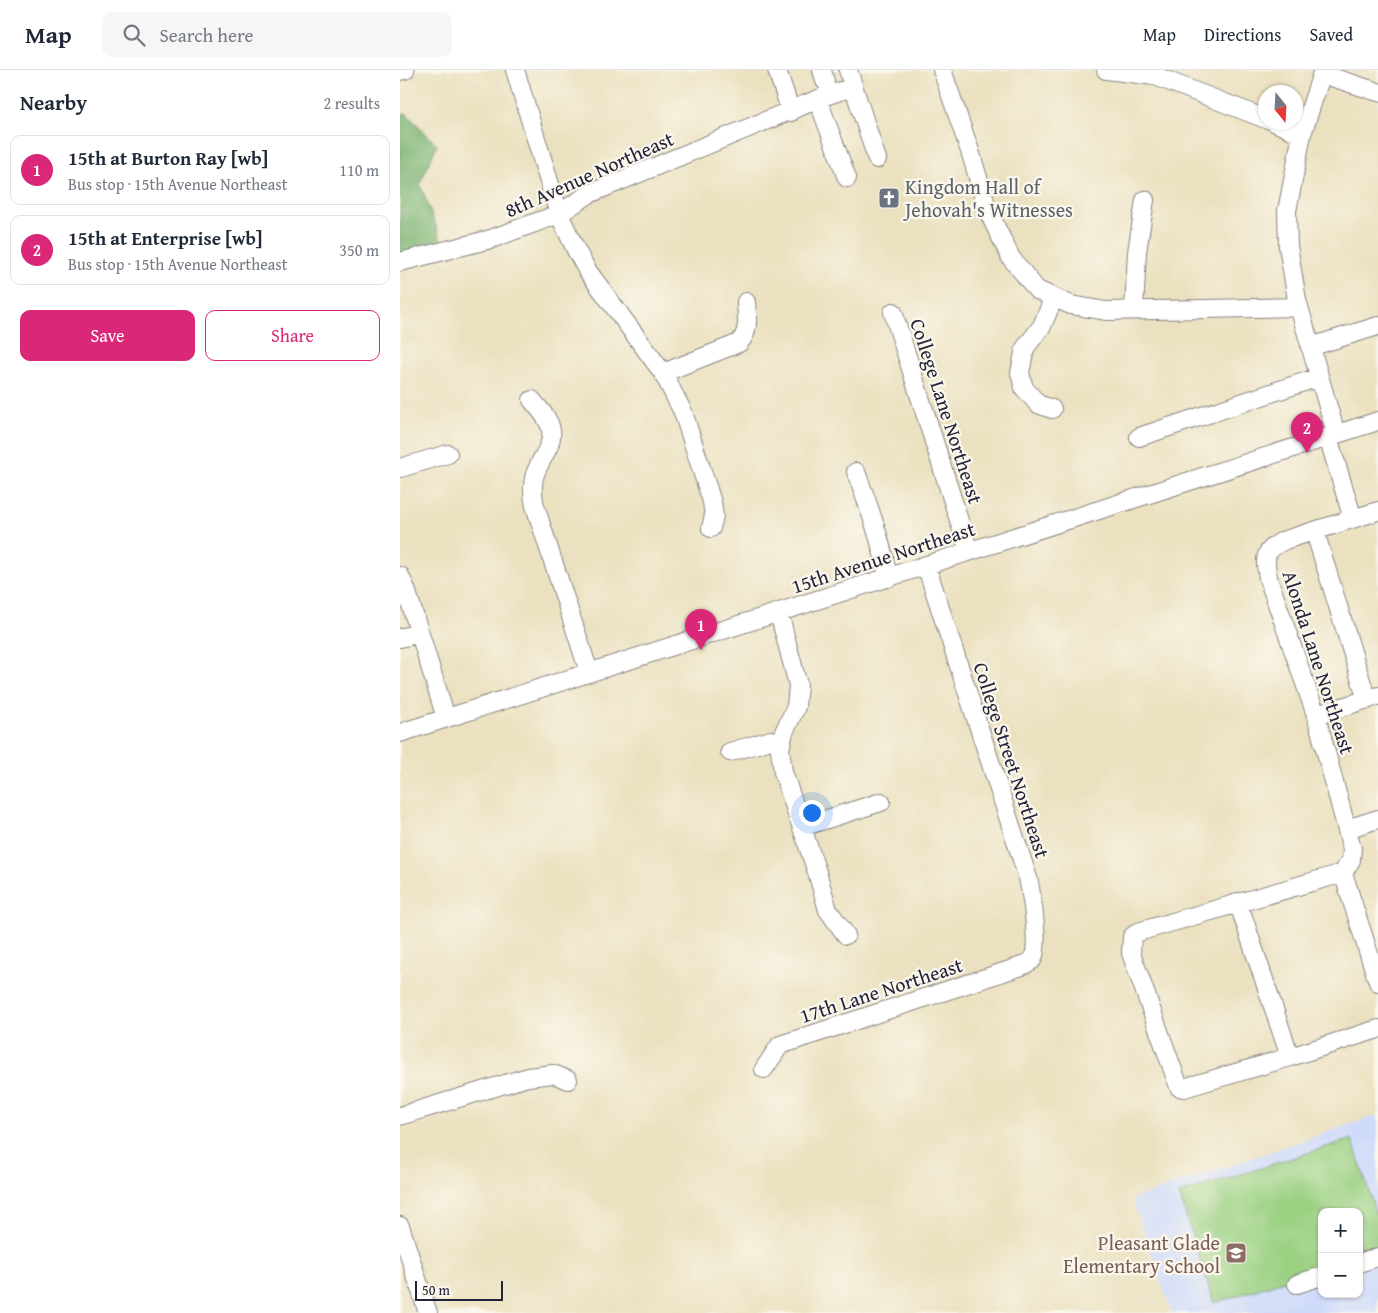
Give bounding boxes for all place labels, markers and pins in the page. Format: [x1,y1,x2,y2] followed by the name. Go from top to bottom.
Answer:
[902,172,1073,224] place label: Kingdom Hall of Jehovah's Witnesses
[877,186,901,210] church icon: Kingdom Hall of Jehovah's Witnesses
[1291,412,1323,453] pin: 2
[685,609,717,650] pin: 1
[1063,1228,1220,1280] place label: Pleasant Glade Elementary School
[1224,1241,1248,1265] school or university icon: Pleasant Glade Elementary School

